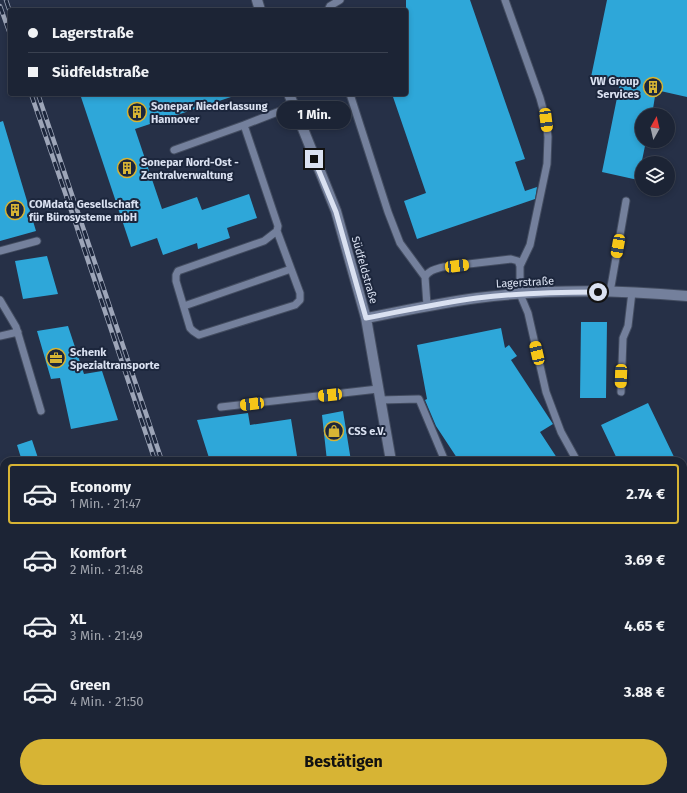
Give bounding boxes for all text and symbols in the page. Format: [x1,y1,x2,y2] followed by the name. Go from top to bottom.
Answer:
[52,24,134,42] text: Lagerstraße
[52,63,149,81] text: Südfeldstraße
[589,75,640,101] place label: VW Group Services
[642,76,664,98] building icon: VW Group Services
[151,100,269,126] place label: Sonepar Niederlassung Hannover
[126,101,148,123] building icon: Sonepar Niederlassung Hannover
[277,101,351,129] callout: 1 Min.
[297,107,331,122] text: 1 Min.
[539,107,553,133] car
[635,108,675,148] north arrow
[635,108,675,196] map controls
[305,150,323,168] route end
[141,156,239,182] place label: Sonepar Nord-Ost - Zentralverwaltung
[635,156,675,196] button: layers
[116,157,138,179] building icon: Sonepar Nord-Ost - Zentralverwaltung
[29,198,140,224] place label: COMdata Gesellschaft für Bürosysteme mbH
[4,199,26,221] building icon: COMdata Gesellschaft für Bürosysteme mbH
[610,233,626,259] car
[349,235,380,305] street label: Südfeldstraße
[444,259,470,273] car
[496,274,554,291] street label: Lagerstraße
[589,283,607,301] route start
[528,340,546,366] car
[70,346,160,372] place label: Schenk Spezialtransporte
[45,347,67,369] office icon: Schenk Spezialtransporte
[615,364,627,388] car
[317,388,343,402] car
[239,397,265,411] car
[323,420,345,442] shop icon: CSS e.V.
[348,425,386,438] place label: CSS e.V.
[22,476,58,512] icon: car
[70,478,131,496] text: Economy
[626,485,665,503] text: 2.74 €
[70,496,141,511] text: 1 Min. · 21:47
[22,542,58,578] icon: car
[70,544,126,562] text: Komfort
[625,551,665,569] text: 3.69 €
[70,562,143,577] text: 2 Min. · 21:48
[22,608,58,644] icon: car
[70,610,86,628] text: XL
[624,617,665,635] text: 4.65 €
[70,628,143,643] text: 3 Min. · 21:49
[22,674,58,710] icon: car
[70,676,110,694] text: Green
[624,683,665,701] text: 3.88 €
[70,694,144,709] text: 4 Min. · 21:50
[20,739,667,785] button: Bestätigen

